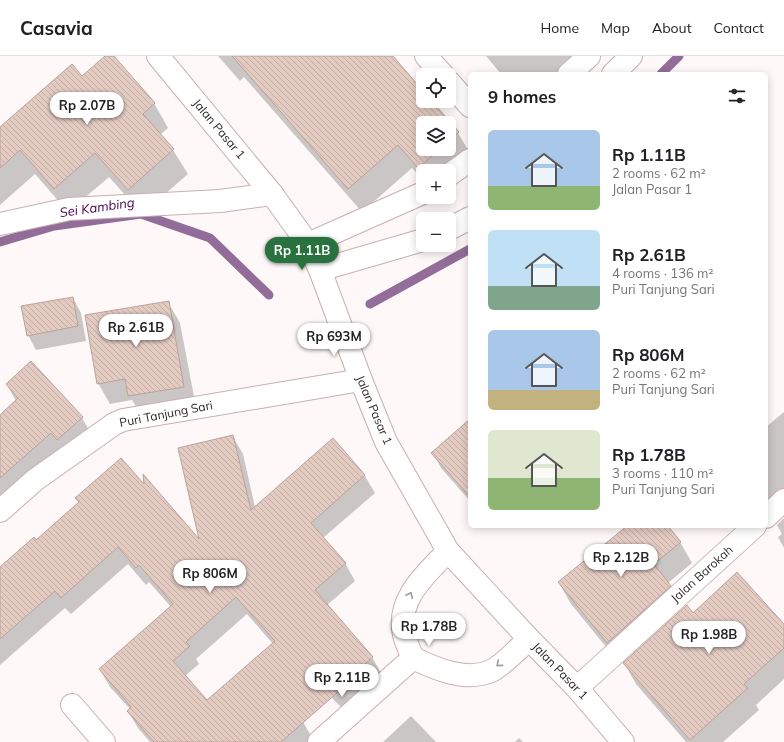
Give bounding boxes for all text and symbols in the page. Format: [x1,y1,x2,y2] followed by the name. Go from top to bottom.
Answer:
[20,16,93,40] text: Casavia
[540,19,579,37] text: Home
[601,19,630,37] text: Map
[652,19,692,37] text: About
[714,19,764,37] text: Contact
[416,68,456,252] map controls
[416,68,456,108] button: locate
[726,85,748,107] icon: filters
[488,86,556,107] text: 9 homes
[46,92,128,126] pin: Rp 2.07B
[190,96,249,162] street label: Jalan Pasar 1
[59,97,115,113] text: Rp 2.07B
[416,116,456,156] button: layers
[612,144,686,165] text: Rp 1.11B
[520,146,568,194] icon: home
[416,164,456,204] button: +
[612,165,706,181] text: 2 rooms · 62 m²
[612,181,692,197] text: Jalan Pasar 1
[59,194,136,220] water label: Sei Kambing
[416,212,456,252] button: −
[261,237,343,271] pin: Rp 1.11B
[274,242,330,258] text: Rp 1.11B
[612,244,686,265] text: Rp 2.61B
[520,246,568,294] icon: home
[612,265,713,281] text: 4 rooms · 136 m²
[612,281,715,297] text: Puri Tanjung Sari
[95,314,177,348] pin: Rp 2.61B
[108,319,164,335] text: Rp 2.61B
[297,323,371,357] pin: Rp 693M
[306,328,362,344] text: Rp 693M
[612,344,685,365] text: Rp 806M
[520,346,568,394] icon: home
[612,365,706,381] text: 2 rooms · 62 m²
[353,373,396,447] street label: Jalan Pasar 1
[612,381,715,397] text: Puri Tanjung Sari
[118,397,214,430] street label: Puri Tanjung Sari
[612,444,686,465] text: Rp 1.78B
[520,446,568,494] icon: home
[612,465,713,481] text: 3 rooms · 110 m²
[612,481,715,497] text: Puri Tanjung Sari
[668,542,736,605] street label: Jalan Barokah
[580,544,662,578] pin: Rp 2.12B
[593,549,649,565] text: Rp 2.12B
[173,560,247,594] pin: Rp 806M
[182,565,238,581] text: Rp 806M
[405,592,413,599] one-way arrow
[388,613,470,647] pin: Rp 1.78B
[401,618,457,634] text: Rp 1.78B
[668,621,750,655] pin: Rp 1.98B
[681,626,737,642] text: Rp 1.98B
[529,639,591,702] street label: Jalan Pasar 1
[497,660,504,667] one-way arrow
[301,664,383,698] pin: Rp 2.11B
[314,669,370,685] text: Rp 2.11B

